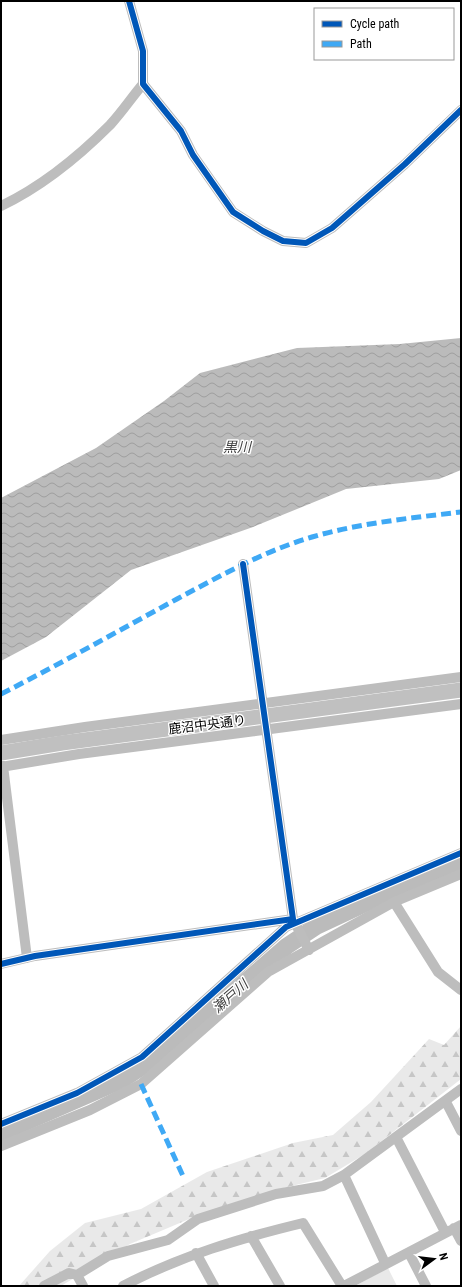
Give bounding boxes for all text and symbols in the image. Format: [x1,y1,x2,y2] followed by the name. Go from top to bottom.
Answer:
[314,8,454,60] legend
[350,17,400,31] text: Cycle path
[350,37,372,51] text: Path
[223,439,253,455] water label: 黒川
[167,712,247,737] street label: 鹿沼中央通り
[209,975,253,1016] water label: 瀬戸川
[414,1239,454,1279] north arrow
[436,1252,450,1262] text: N

